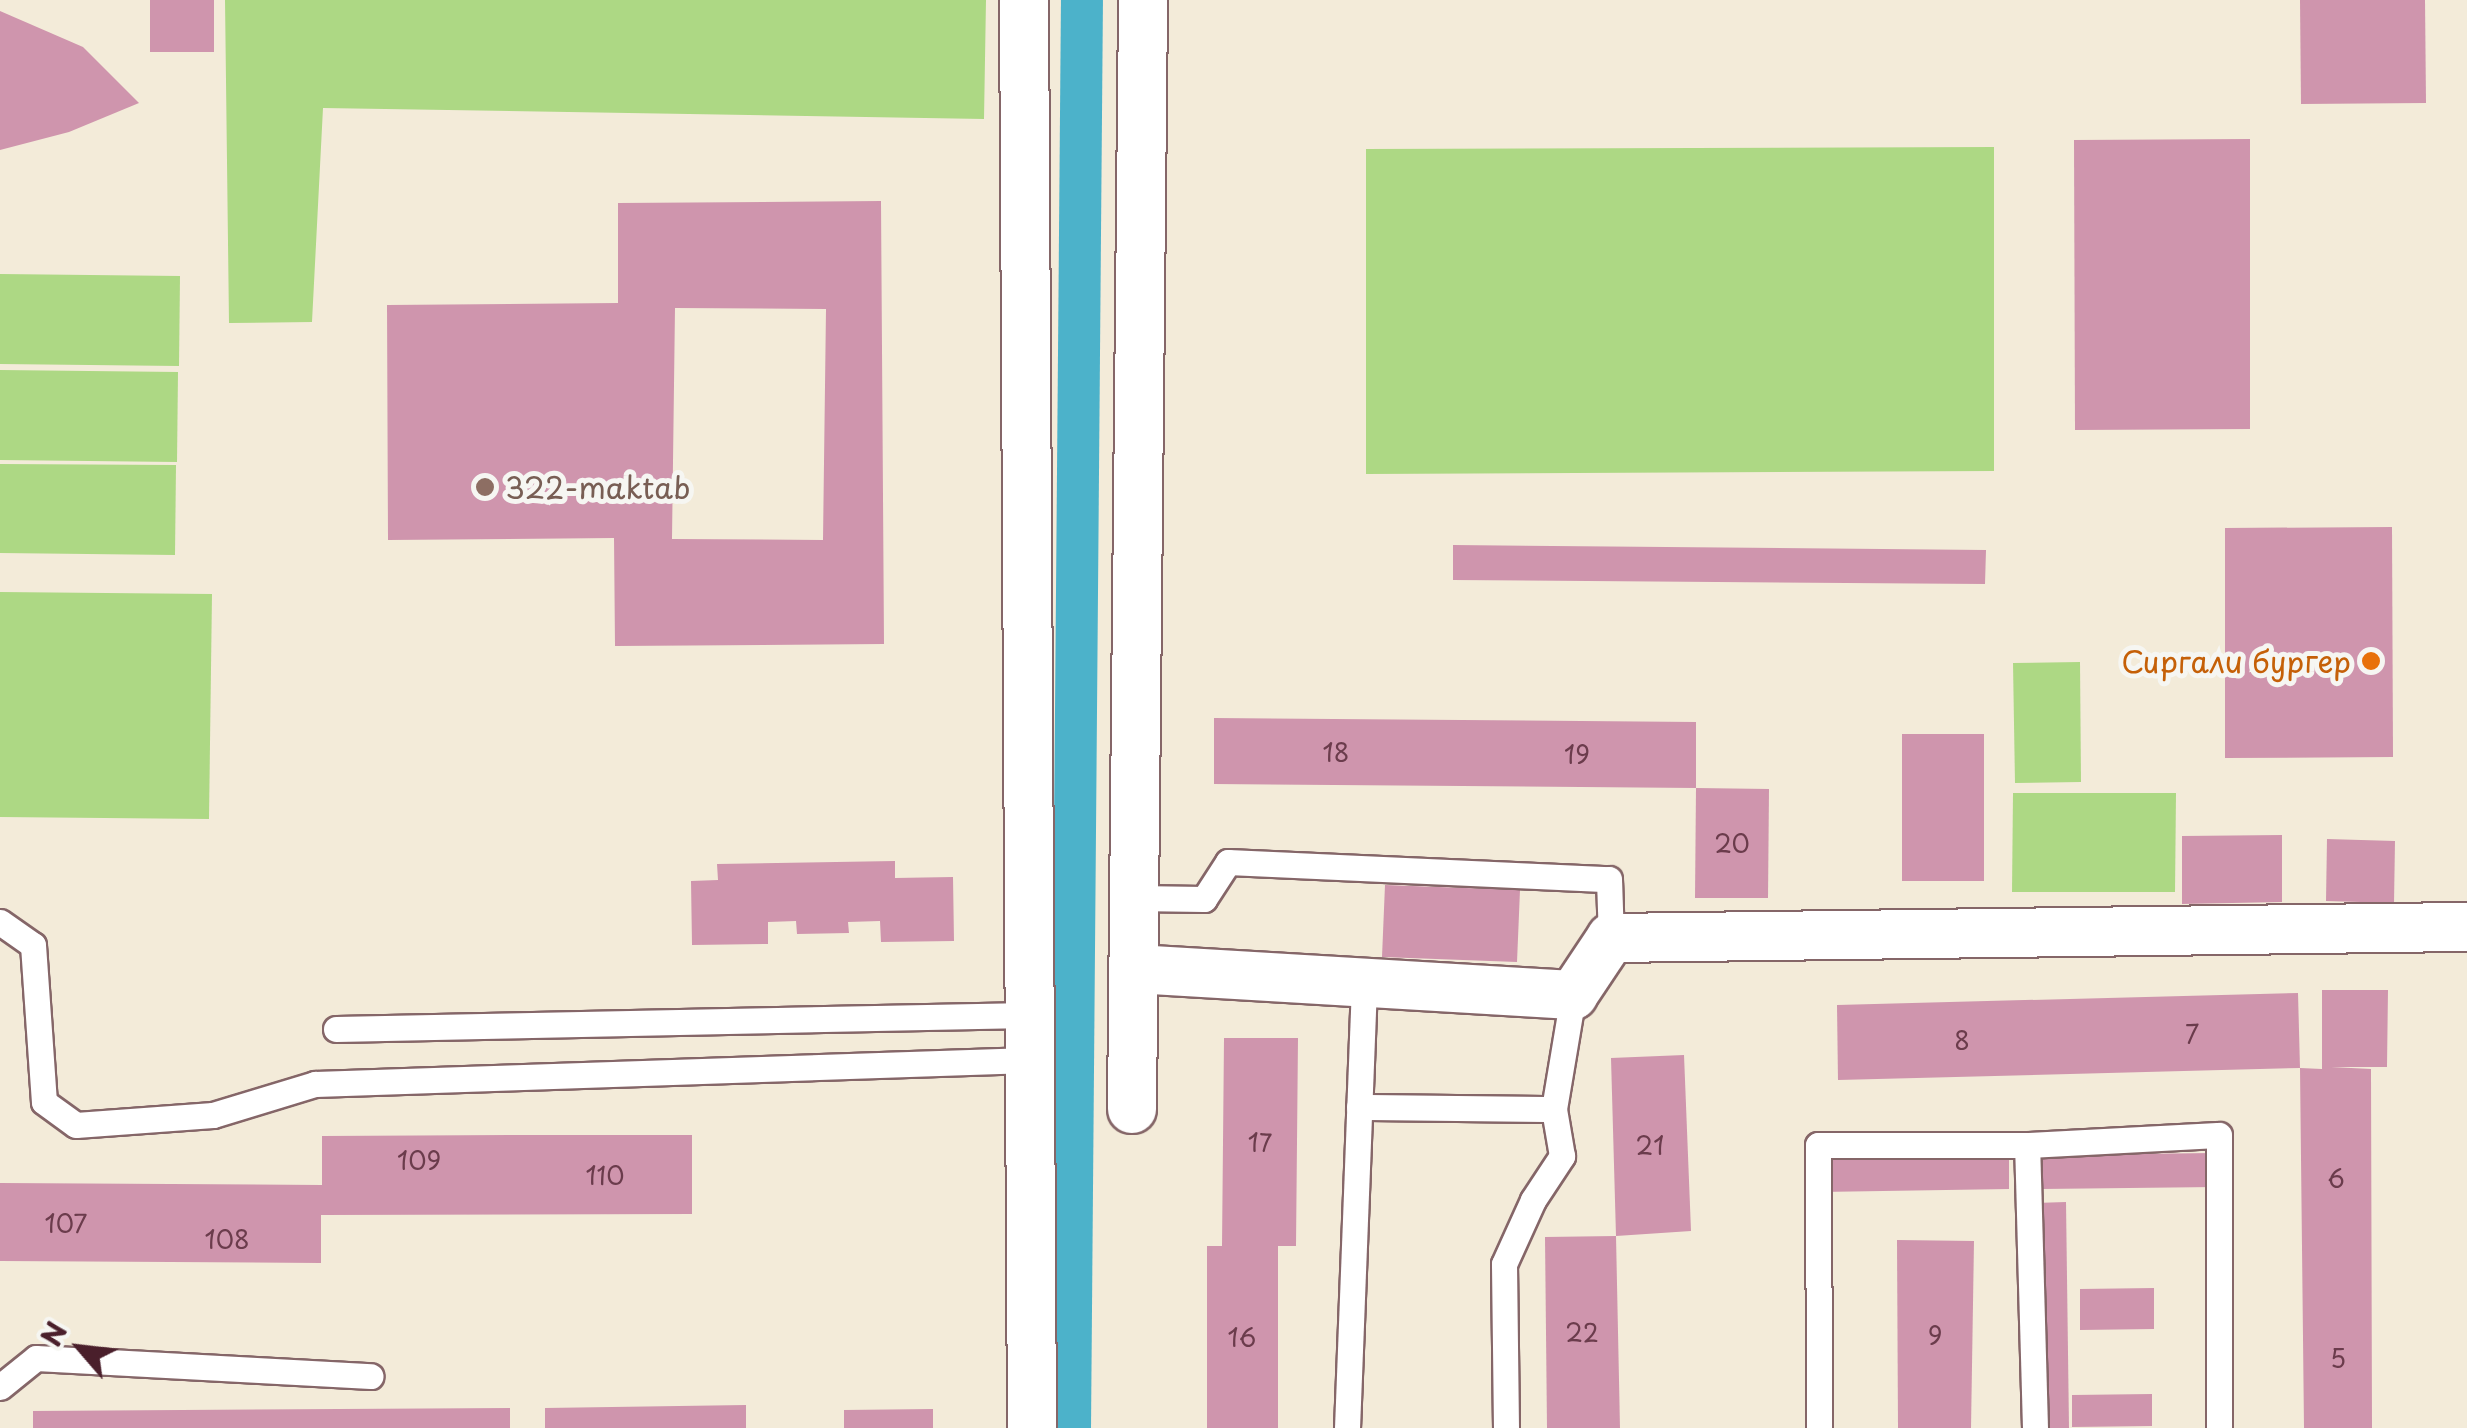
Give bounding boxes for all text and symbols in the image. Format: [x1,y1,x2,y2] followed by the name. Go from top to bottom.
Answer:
[505,469,690,505] place label: 322-maktab
[474,476,496,498] marker: 322-maktab
[2121,643,2351,679] place label: Сиргали бургер
[2360,650,2382,672] marker: Сиргали бургер
[1323,737,1349,767] house number: 18
[1564,739,1590,769] house number: 19
[1714,828,1750,858] house number: 20
[2185,1019,2199,1049] house number: 7
[1954,1025,1970,1055] house number: 8
[1248,1127,1272,1157] house number: 17
[1636,1130,1664,1160] house number: 21
[397,1145,441,1175] house number: 109
[585,1160,625,1190] house number: 110
[2327,1163,2345,1193] house number: 6
[45,1208,87,1238] house number: 107
[204,1224,250,1254] house number: 108
[30,1298,130,1398] north arrow
[29,1314,77,1354] text: N
[1565,1317,1599,1347] house number: 22
[1928,1320,1942,1350] house number: 9
[1228,1322,1256,1352] house number: 16
[2330,1343,2346,1373] house number: 5

